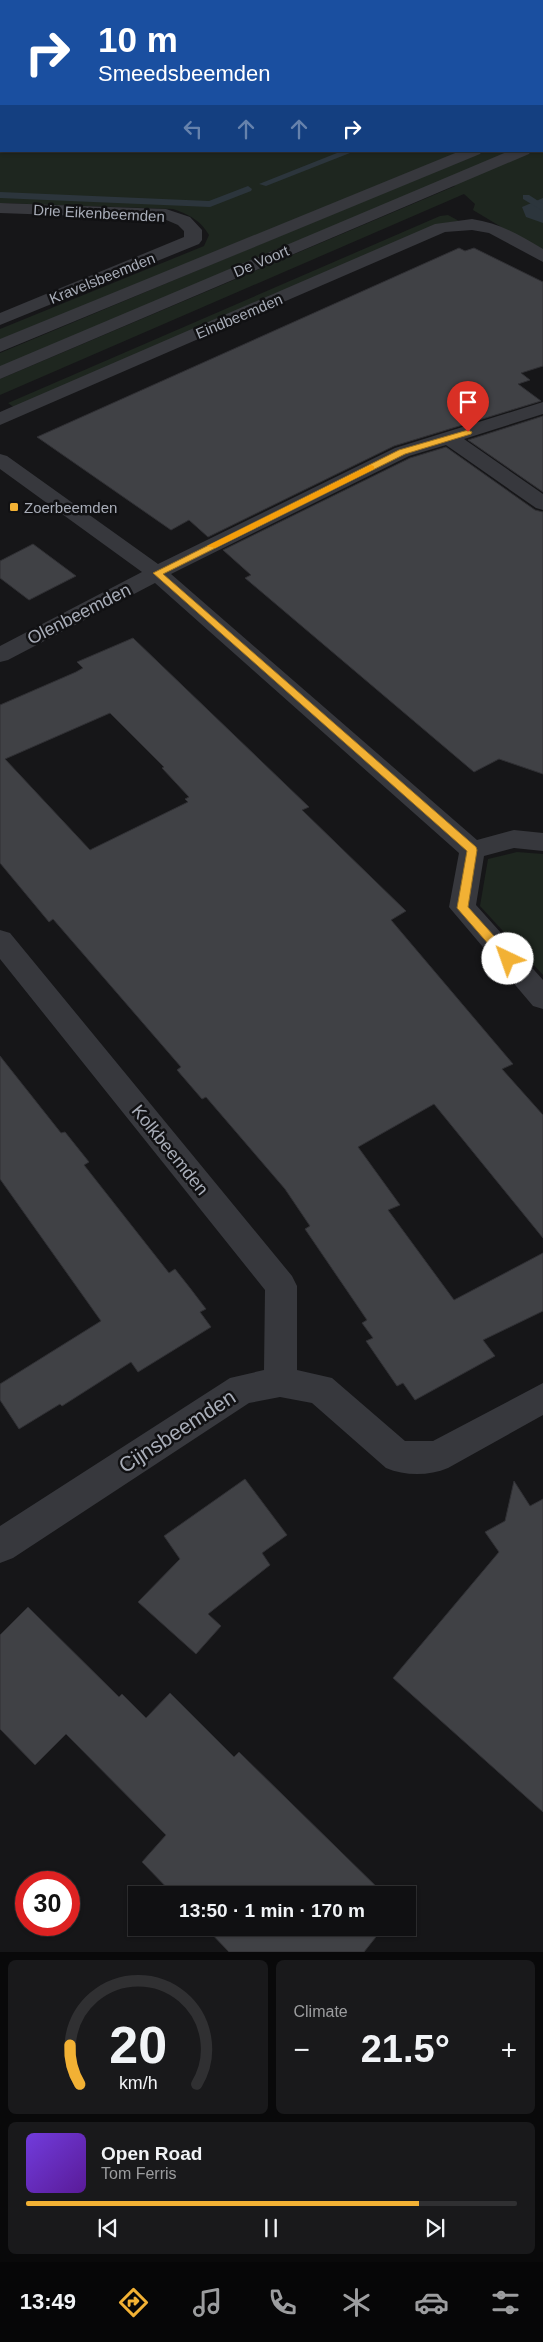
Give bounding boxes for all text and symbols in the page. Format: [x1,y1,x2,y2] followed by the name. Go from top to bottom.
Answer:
[15,20,80,85] icon: right
[98,20,178,59] text: 10 m
[98,61,270,86] text: Smeedsbeemden
[179,115,207,143] icon: left
[232,115,260,143] icon: ahead
[285,115,313,143] icon: ahead
[338,115,366,143] icon: right
[33,201,165,225] street label: Drie Eikenbeemden
[231,241,292,280] street label: De Voort
[47,249,157,307] street label: Kravelsbeemden
[193,290,285,342] street label: Eindbeemden
[447,381,489,432] pin
[454,388,482,416] icon: arrive
[24,499,117,516] place label: Zoerbeemden
[8,501,20,513] marker: Zoerbeemden
[24,579,134,649] street label: Olenbeemden
[481,932,533,984] position arrow
[128,1101,212,1199] street label: Kolkbeemden
[114,1385,240,1477] street label: Cijnsbeemden
[15,1871,80,1936] speed limit sign: 30
[179,1900,365,1921] text: 13:50 · 1 min · 170 m
[294,2003,348,2020] text: Climate
[109,2016,167,2074] text: 20
[361,2028,450,2070] text: 21.5°
[294,2034,310,2065] text: −
[501,2034,517,2065] text: +
[118,2073,157,2093] text: km/h
[101,2143,202,2164] text: Open Road
[101,2165,177,2182] text: Tom Ferris
[94,2214,122,2242] icon: previous
[257,2214,285,2242] icon: pause
[421,2214,449,2242] icon: next
[116,2285,151,2320] icon: directions
[190,2285,225,2320] icon: music
[265,2285,300,2320] icon: phone
[339,2285,374,2320] icon: climate
[414,2285,449,2320] icon: car
[488,2285,523,2320] icon: filters
[20,2289,76,2314] text: 13:49

